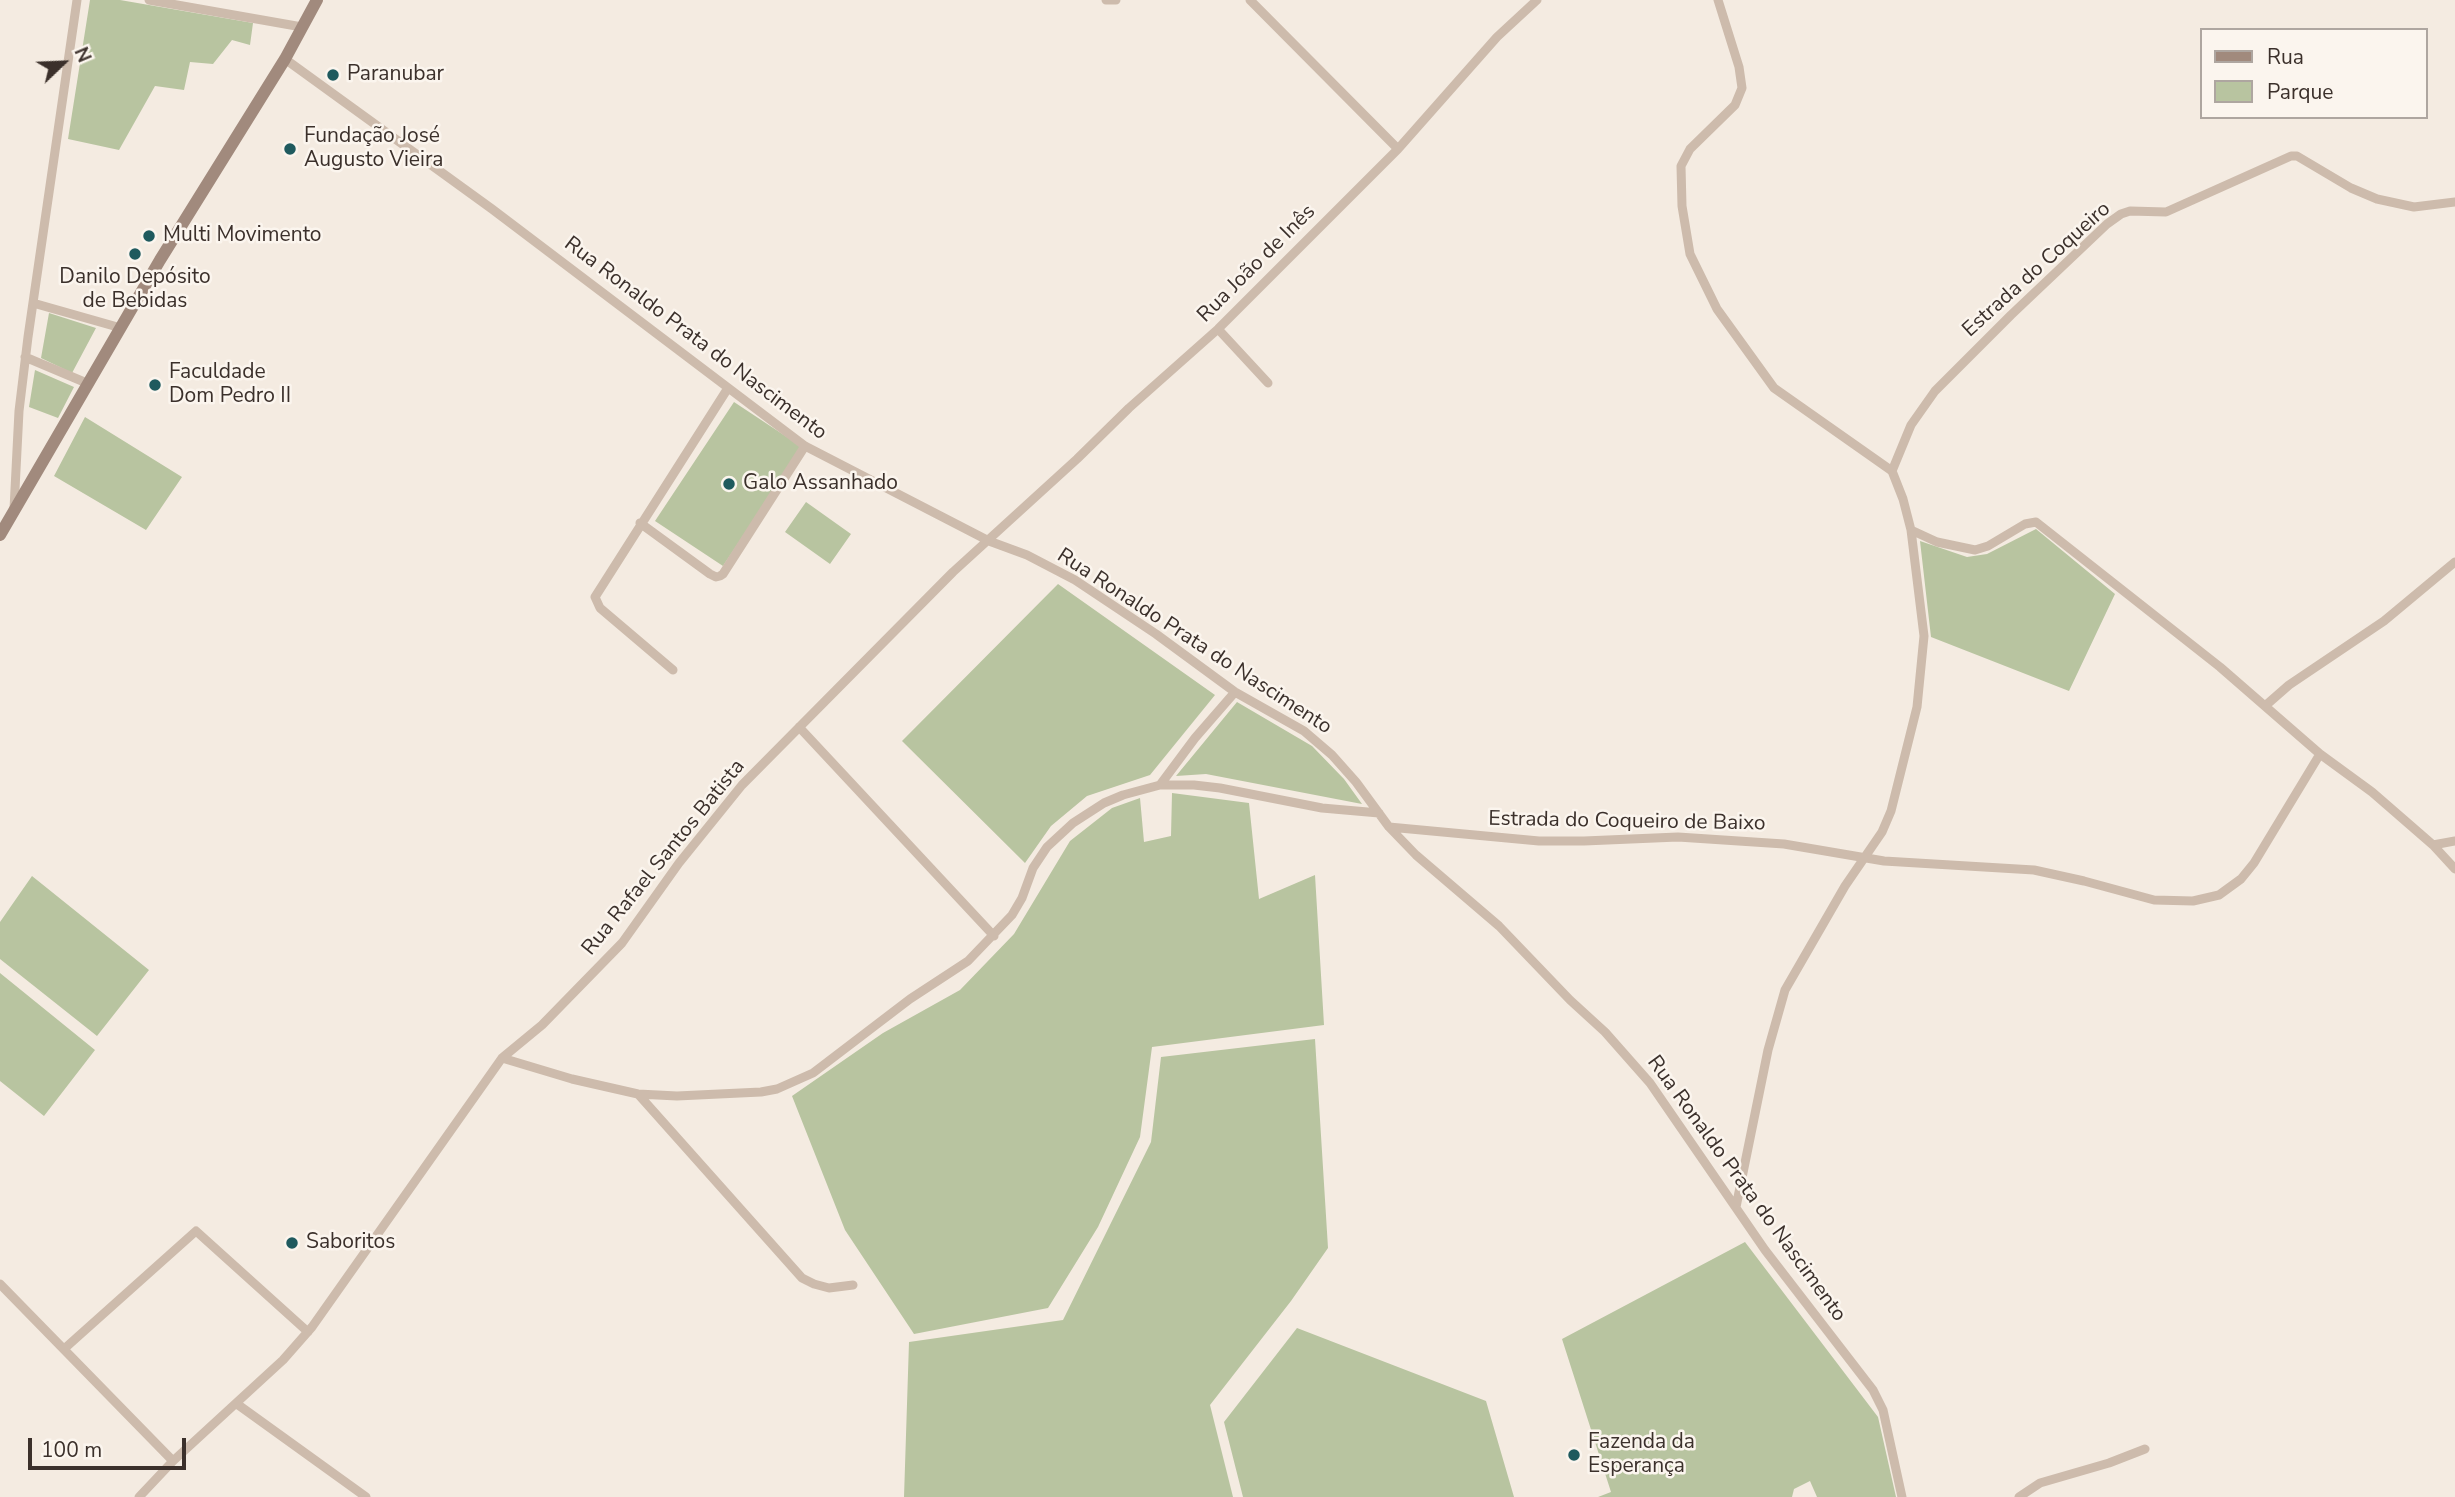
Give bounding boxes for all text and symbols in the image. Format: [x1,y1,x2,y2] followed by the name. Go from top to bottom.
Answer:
[28,28,98,98] north arrow
[2200,28,2427,119] legend
[68,43,97,66] text: N
[2267,43,2304,71] text: Rua
[347,62,444,88] place label: Paranubar
[325,67,341,83] marker: Paranubar
[2267,78,2334,106] text: Parque
[304,124,443,174] place label: Fundação José Augusto Vieira
[282,141,298,157] marker: Fundação José Augusto Vieira
[1958,197,2116,343] street label: Estrada do Coqueiro
[1193,200,1321,328] street label: Rua João de Inês
[163,223,322,249] place label: Multi Movimento
[141,228,157,244] marker: Multi Movimento
[559,232,831,446] street label: Rua Ronaldo Prata do Nascimento
[127,246,143,262] marker: Danilo Depósito de Bebidas
[59,265,211,315] place label: Danilo Depósito de Bebidas
[169,360,291,410] place label: Faculdade Dom Pedro II
[147,377,163,393] marker: Faculdade Dom Pedro II
[743,471,898,497] place label: Galo Assanhado
[721,476,737,492] marker: Galo Assanhado
[1052,544,1336,740] street label: Rua Ronaldo Prata do Nascimento
[577,755,751,961] street label: Rua Rafael Santos Batista
[1488,807,1766,837] street label: Estrada do Coqueiro de Baixo
[1641,1051,1851,1327] street label: Rua Ronaldo Prata do Nascimento
[306,1230,395,1256] place label: Saboritos
[284,1235,300,1251] marker: Saboritos
[32,1424,189,1468] scale bar
[1588,1430,1695,1480] place label: Fazenda da Esperança
[41,1436,102,1464] text: 100 m
[1566,1447,1582,1463] marker: Fazenda da Esperança

